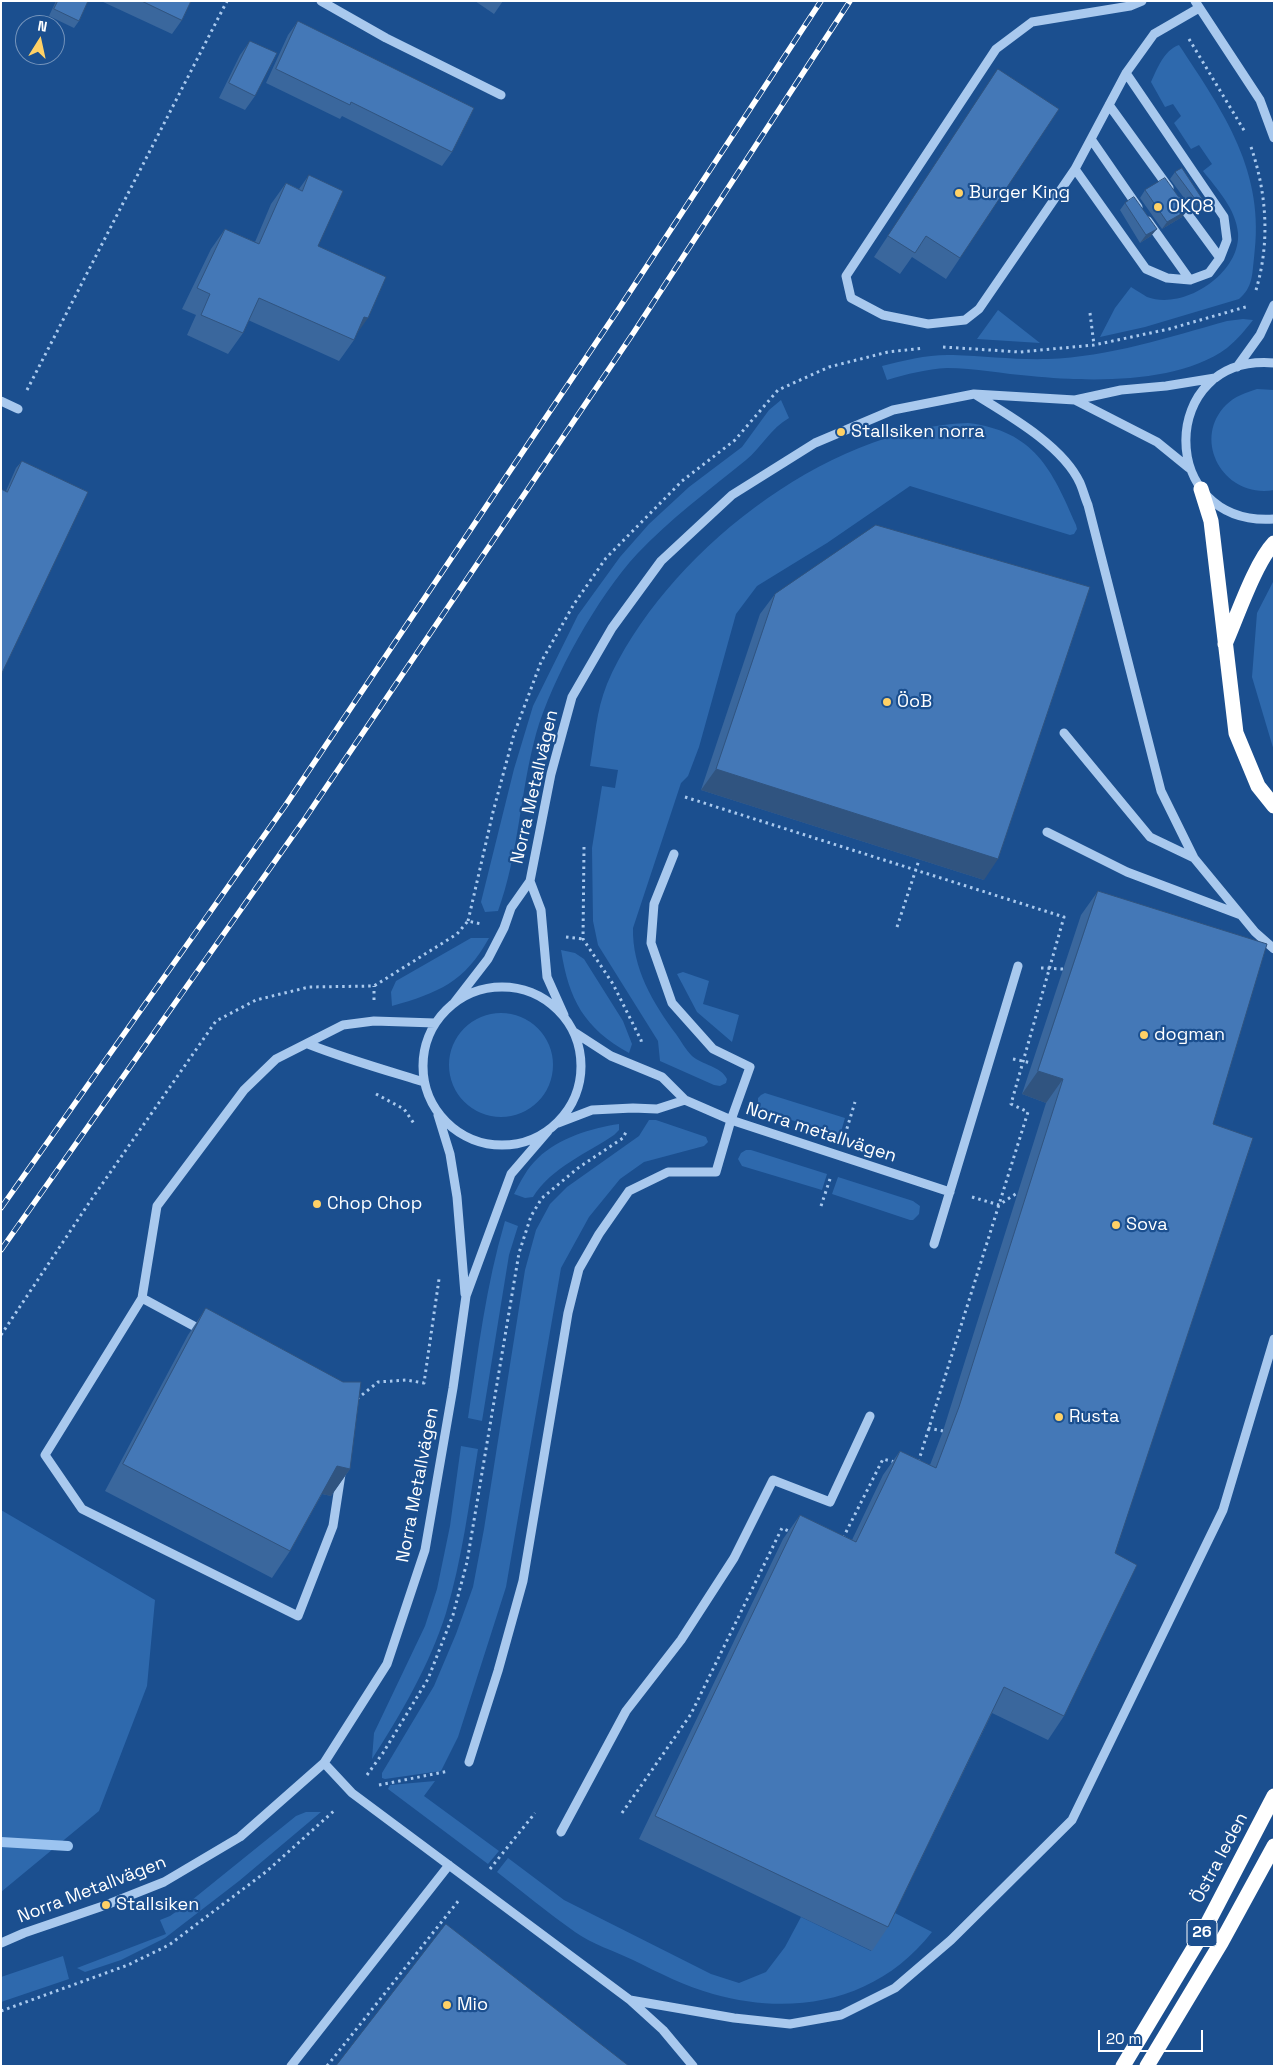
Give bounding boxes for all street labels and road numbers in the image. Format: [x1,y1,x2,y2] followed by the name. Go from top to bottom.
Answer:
[507,708,563,866] street label: Norra Metallvägen
[743,1098,899,1168] street label: Norra metallvägen
[392,1406,444,1564] street label: Norra Metallvägen
[1187,1809,1253,1907] street label: Östra leden
[15,1852,169,1928] street label: Norra Metallvägen
[1187,1920,1217,1946] road number: 26

